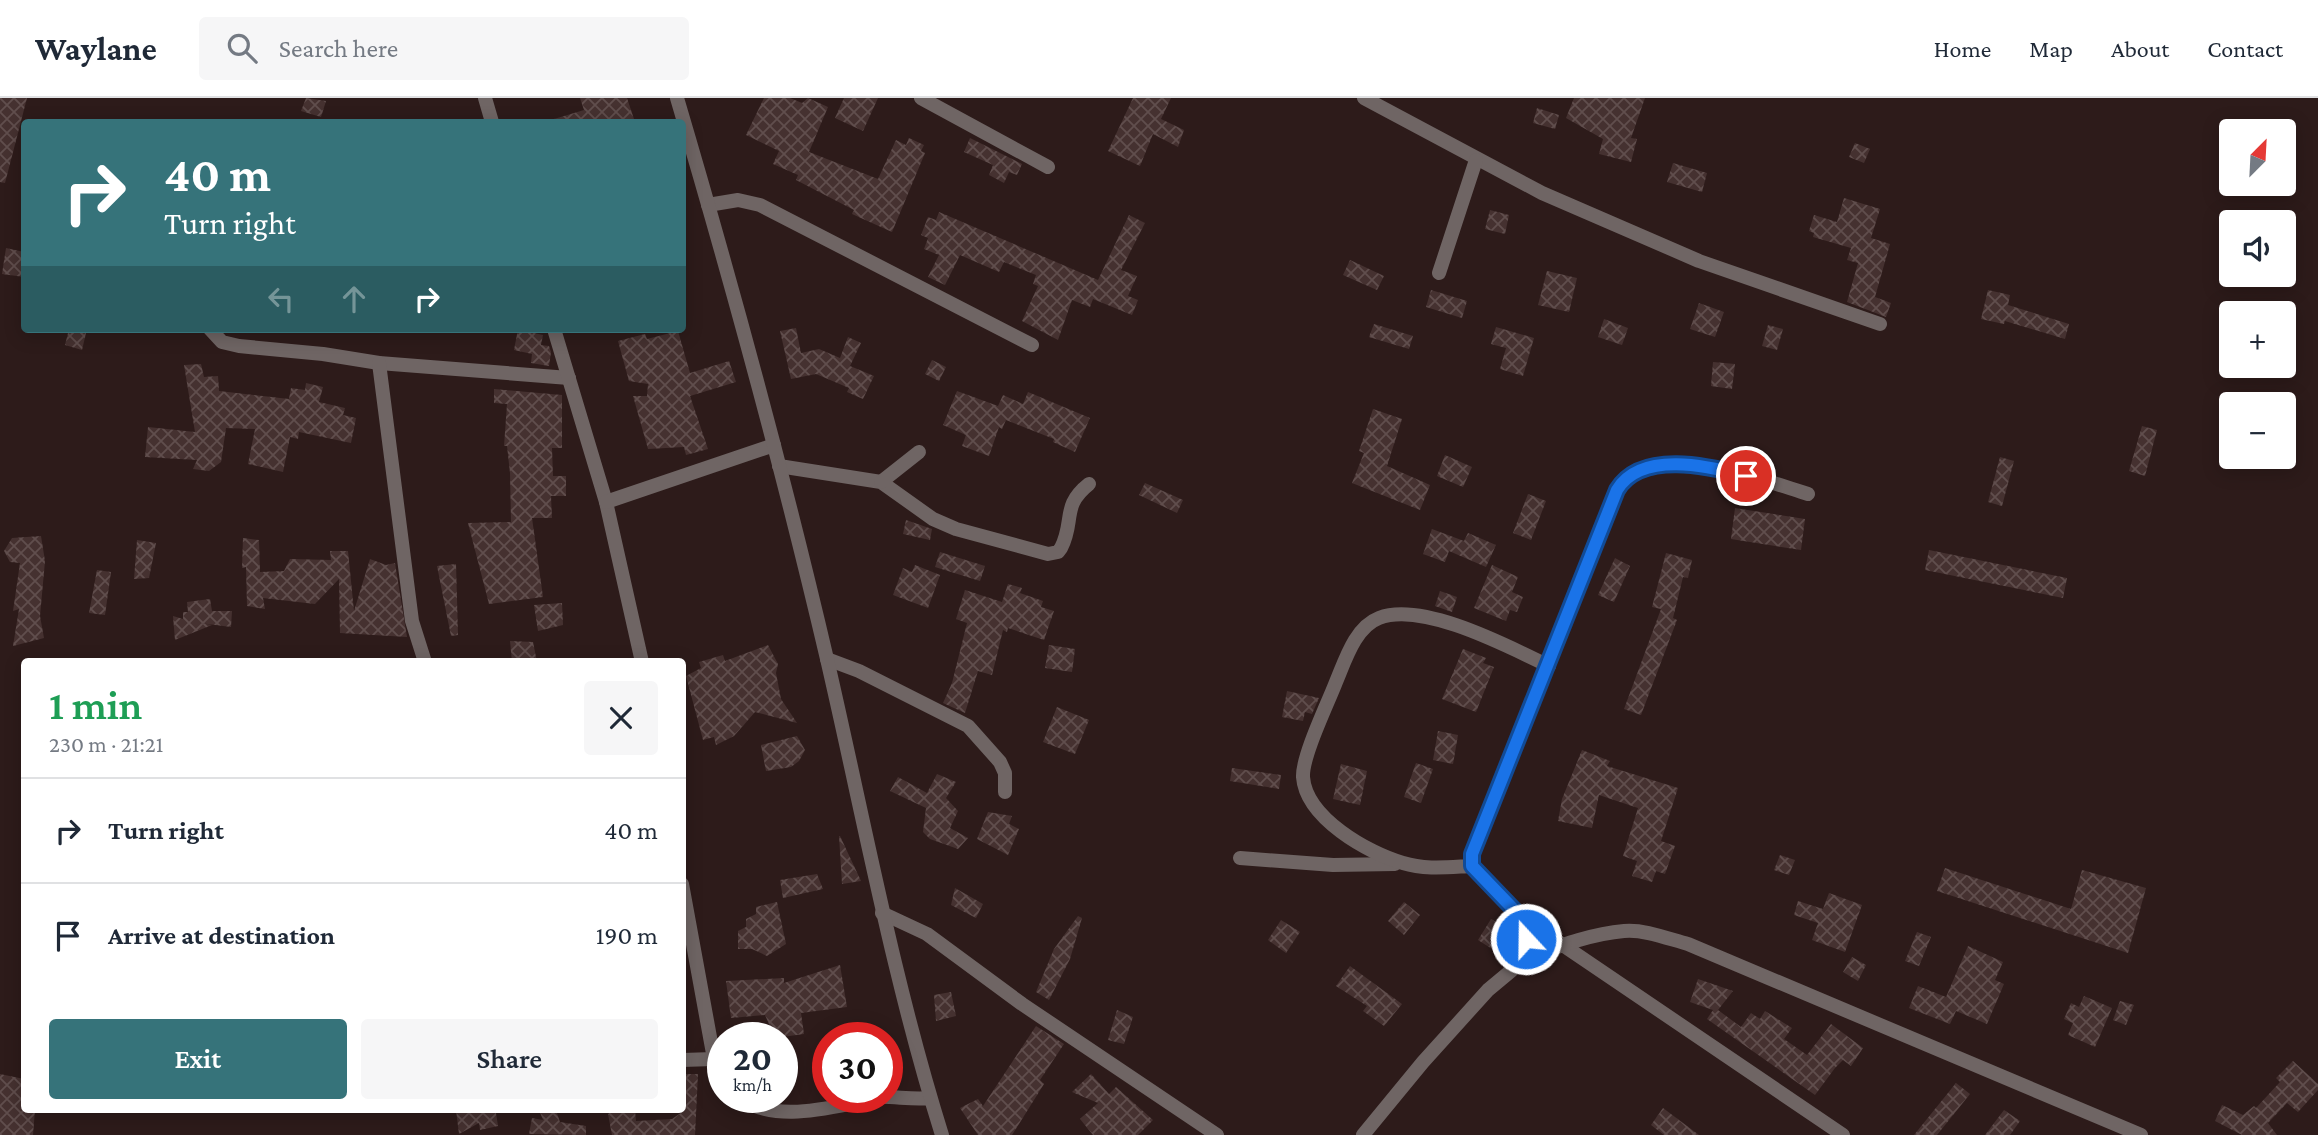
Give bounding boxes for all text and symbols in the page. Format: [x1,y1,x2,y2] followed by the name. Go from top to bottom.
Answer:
[199,17,689,80] search box
[223,29,261,67] icon: search
[35,30,157,67] text: Waylane
[279,34,398,63] text: Search here
[1934,35,1991,62] text: Home
[2029,35,2073,62] text: Map
[2111,35,2169,62] text: About
[2207,35,2283,62] text: Contact
[2219,119,2296,196] north arrow
[2219,119,2296,469] map controls
[49,147,140,238] icon: right
[164,147,271,202] text: 40 m
[164,205,296,241] text: Turn right
[2219,210,2296,287] button: sound
[262,280,300,318] icon: left
[335,280,373,318] icon: ahead
[408,280,446,318] icon: right
[2219,301,2296,378] button: +
[2219,392,2296,469] button: −
[1716,446,1776,506] pin
[1727,457,1765,495] icon: arrive
[49,681,142,728] text: 1 min
[584,681,658,755] button: close
[49,731,163,757] text: 230 m · 21:21
[49,812,87,850] icon: right
[108,816,224,845] text: Turn right
[604,816,658,845] text: 40 m
[1489,902,1563,976] position arrow
[49,917,87,955] icon: arrive
[108,921,335,950] text: Arrive at destination
[596,921,658,950] text: 190 m
[49,1019,347,1099] button: Exit
[361,1019,658,1099] button: Share
[812,1022,903,1113] speed limit sign: 30
[733,1039,772,1078] text: 20
[733,1075,772,1095] text: km/h

